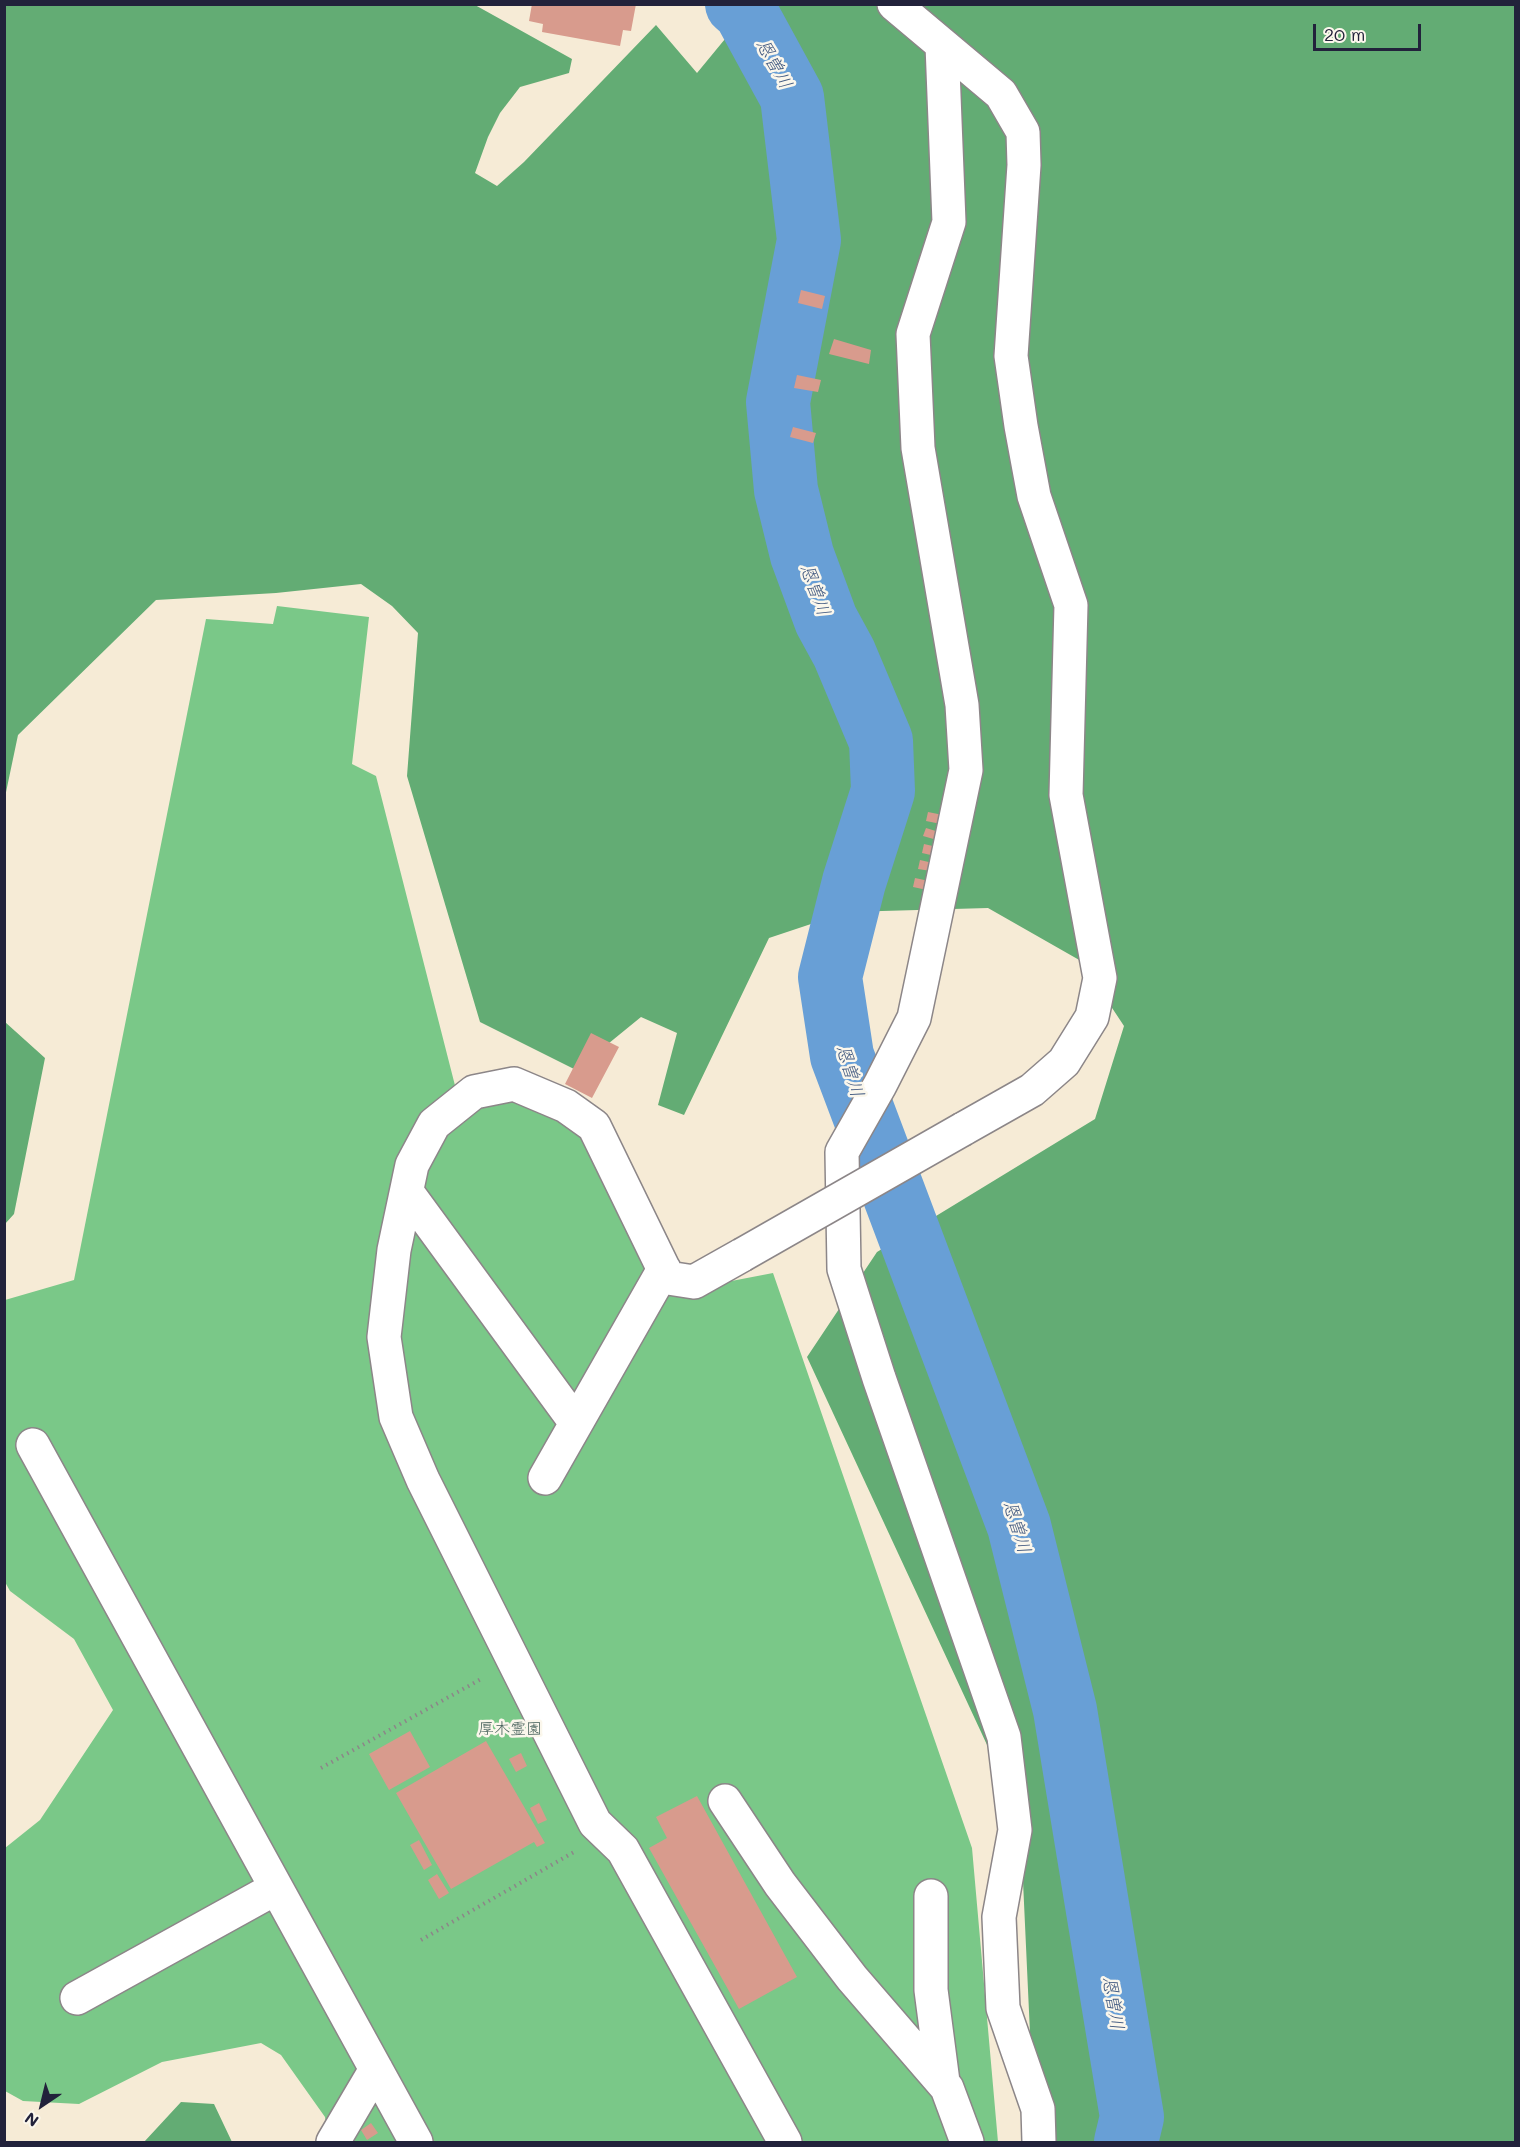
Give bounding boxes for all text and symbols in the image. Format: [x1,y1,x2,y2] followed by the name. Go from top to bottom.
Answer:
[1316,12,1424,50] scale bar
[1324,22,1365,46] text: 20 m
[751,35,797,93] water label: 恩曽川
[796,561,834,619] water label: 恩曽川
[832,1042,868,1100] water label: 恩曽川
[999,1498,1035,1556] water label: 恩曽川
[478,1719,542,1739] park label: 厚木霊園
[1098,1975,1128,2031] water label: 恩曽川
[12,2075,72,2135] north arrow
[20,2108,42,2132] text: N

